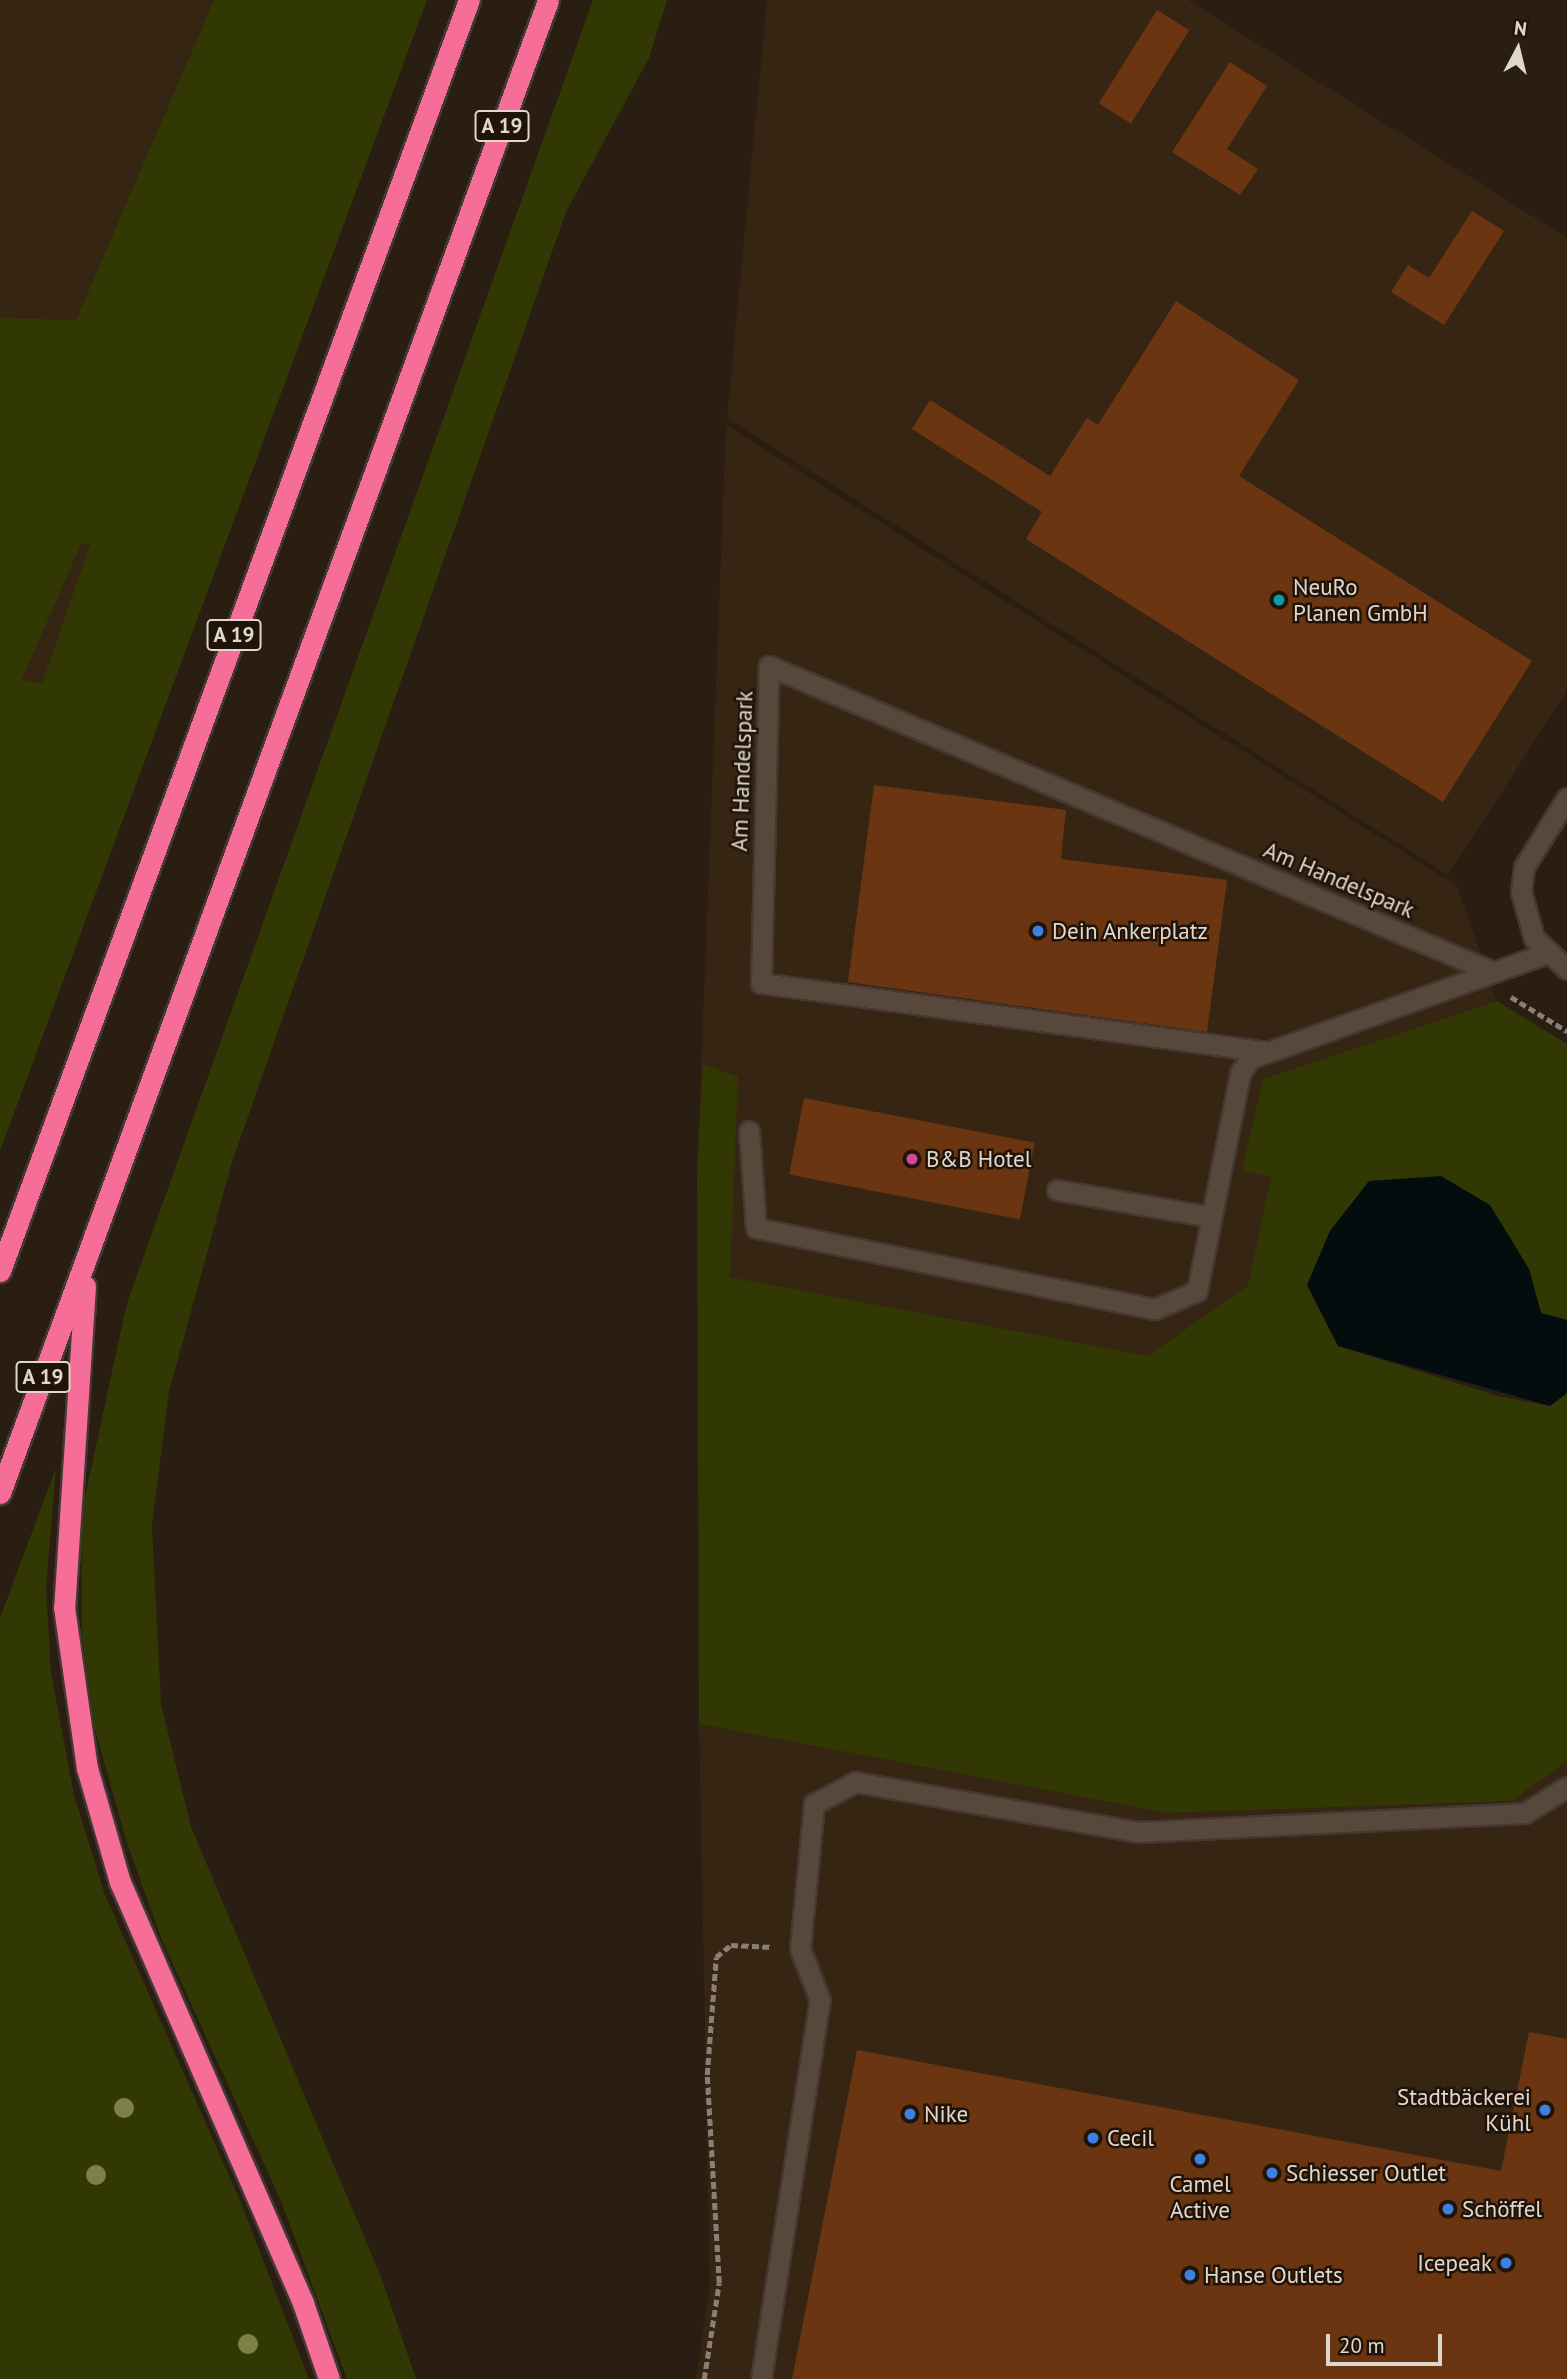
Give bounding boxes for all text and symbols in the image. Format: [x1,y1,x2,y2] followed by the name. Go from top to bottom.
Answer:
[1483,14,1553,84] north arrow
[1513,15,1528,41] text: N
[474,108,530,144] road number: A 19
[1293,573,1428,627] place label: NeuRo Planen GmbH
[1271,592,1287,608] marker: NeuRo Planen GmbH
[206,618,262,652] road number: A 19
[725,690,759,852] street label: Am Handelspark
[1260,836,1418,924] street label: Am Handelspark
[1052,917,1209,945] place label: Dein Ankerplatz
[1030,923,1046,939] marker: Dein Ankerplatz
[926,1145,1031,1173] place label: B&B Hotel
[904,1151,920,1167] marker: B&B Hotel
[15,1360,71,1394] road number: A 19
[1397,2083,1531,2137] place label: Stadtbäckerei Kühl
[924,2100,968,2128] place label: Nike
[1537,2102,1553,2118] marker: Stadtbäckerei Kühl
[902,2106,918,2122] marker: Nike
[1107,2124,1154,2152] place label: Cecil
[1085,2130,1101,2146] marker: Cecil
[1192,2151,1208,2167] marker: Camel Active
[1286,2159,1446,2187] place label: Schiesser Outlet
[1264,2165,1280,2181] marker: Schiesser Outlet
[1169,2170,1231,2224] place label: Camel Active
[1462,2195,1542,2223] place label: Schöffel
[1440,2201,1456,2217] marker: Schöffel
[1417,2249,1492,2277] place label: Icepeak
[1498,2255,1514,2271] marker: Icepeak
[1204,2261,1343,2289] place label: Hanse Outlets
[1182,2267,1198,2283] marker: Hanse Outlets
[1329,2320,1444,2364] scale bar
[1339,2332,1385,2359] text: 20 m

